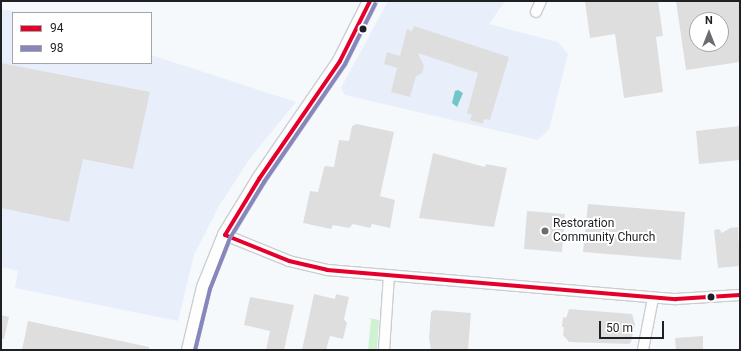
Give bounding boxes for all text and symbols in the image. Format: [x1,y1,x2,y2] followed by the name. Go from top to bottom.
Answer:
[12,12,152,64] legend
[689,12,729,52] north arrow
[705,14,713,27] text: N
[50,21,64,35] text: 94
[358,24,368,34] unlabelled marker
[50,41,64,55] text: 98
[553,217,655,245] place label: Restoration Community Church
[540,226,550,236] marker: Restoration Community Church
[706,292,716,302] unlabelled marker
[601,313,666,339] scale bar
[606,321,633,335] text: 50 m

